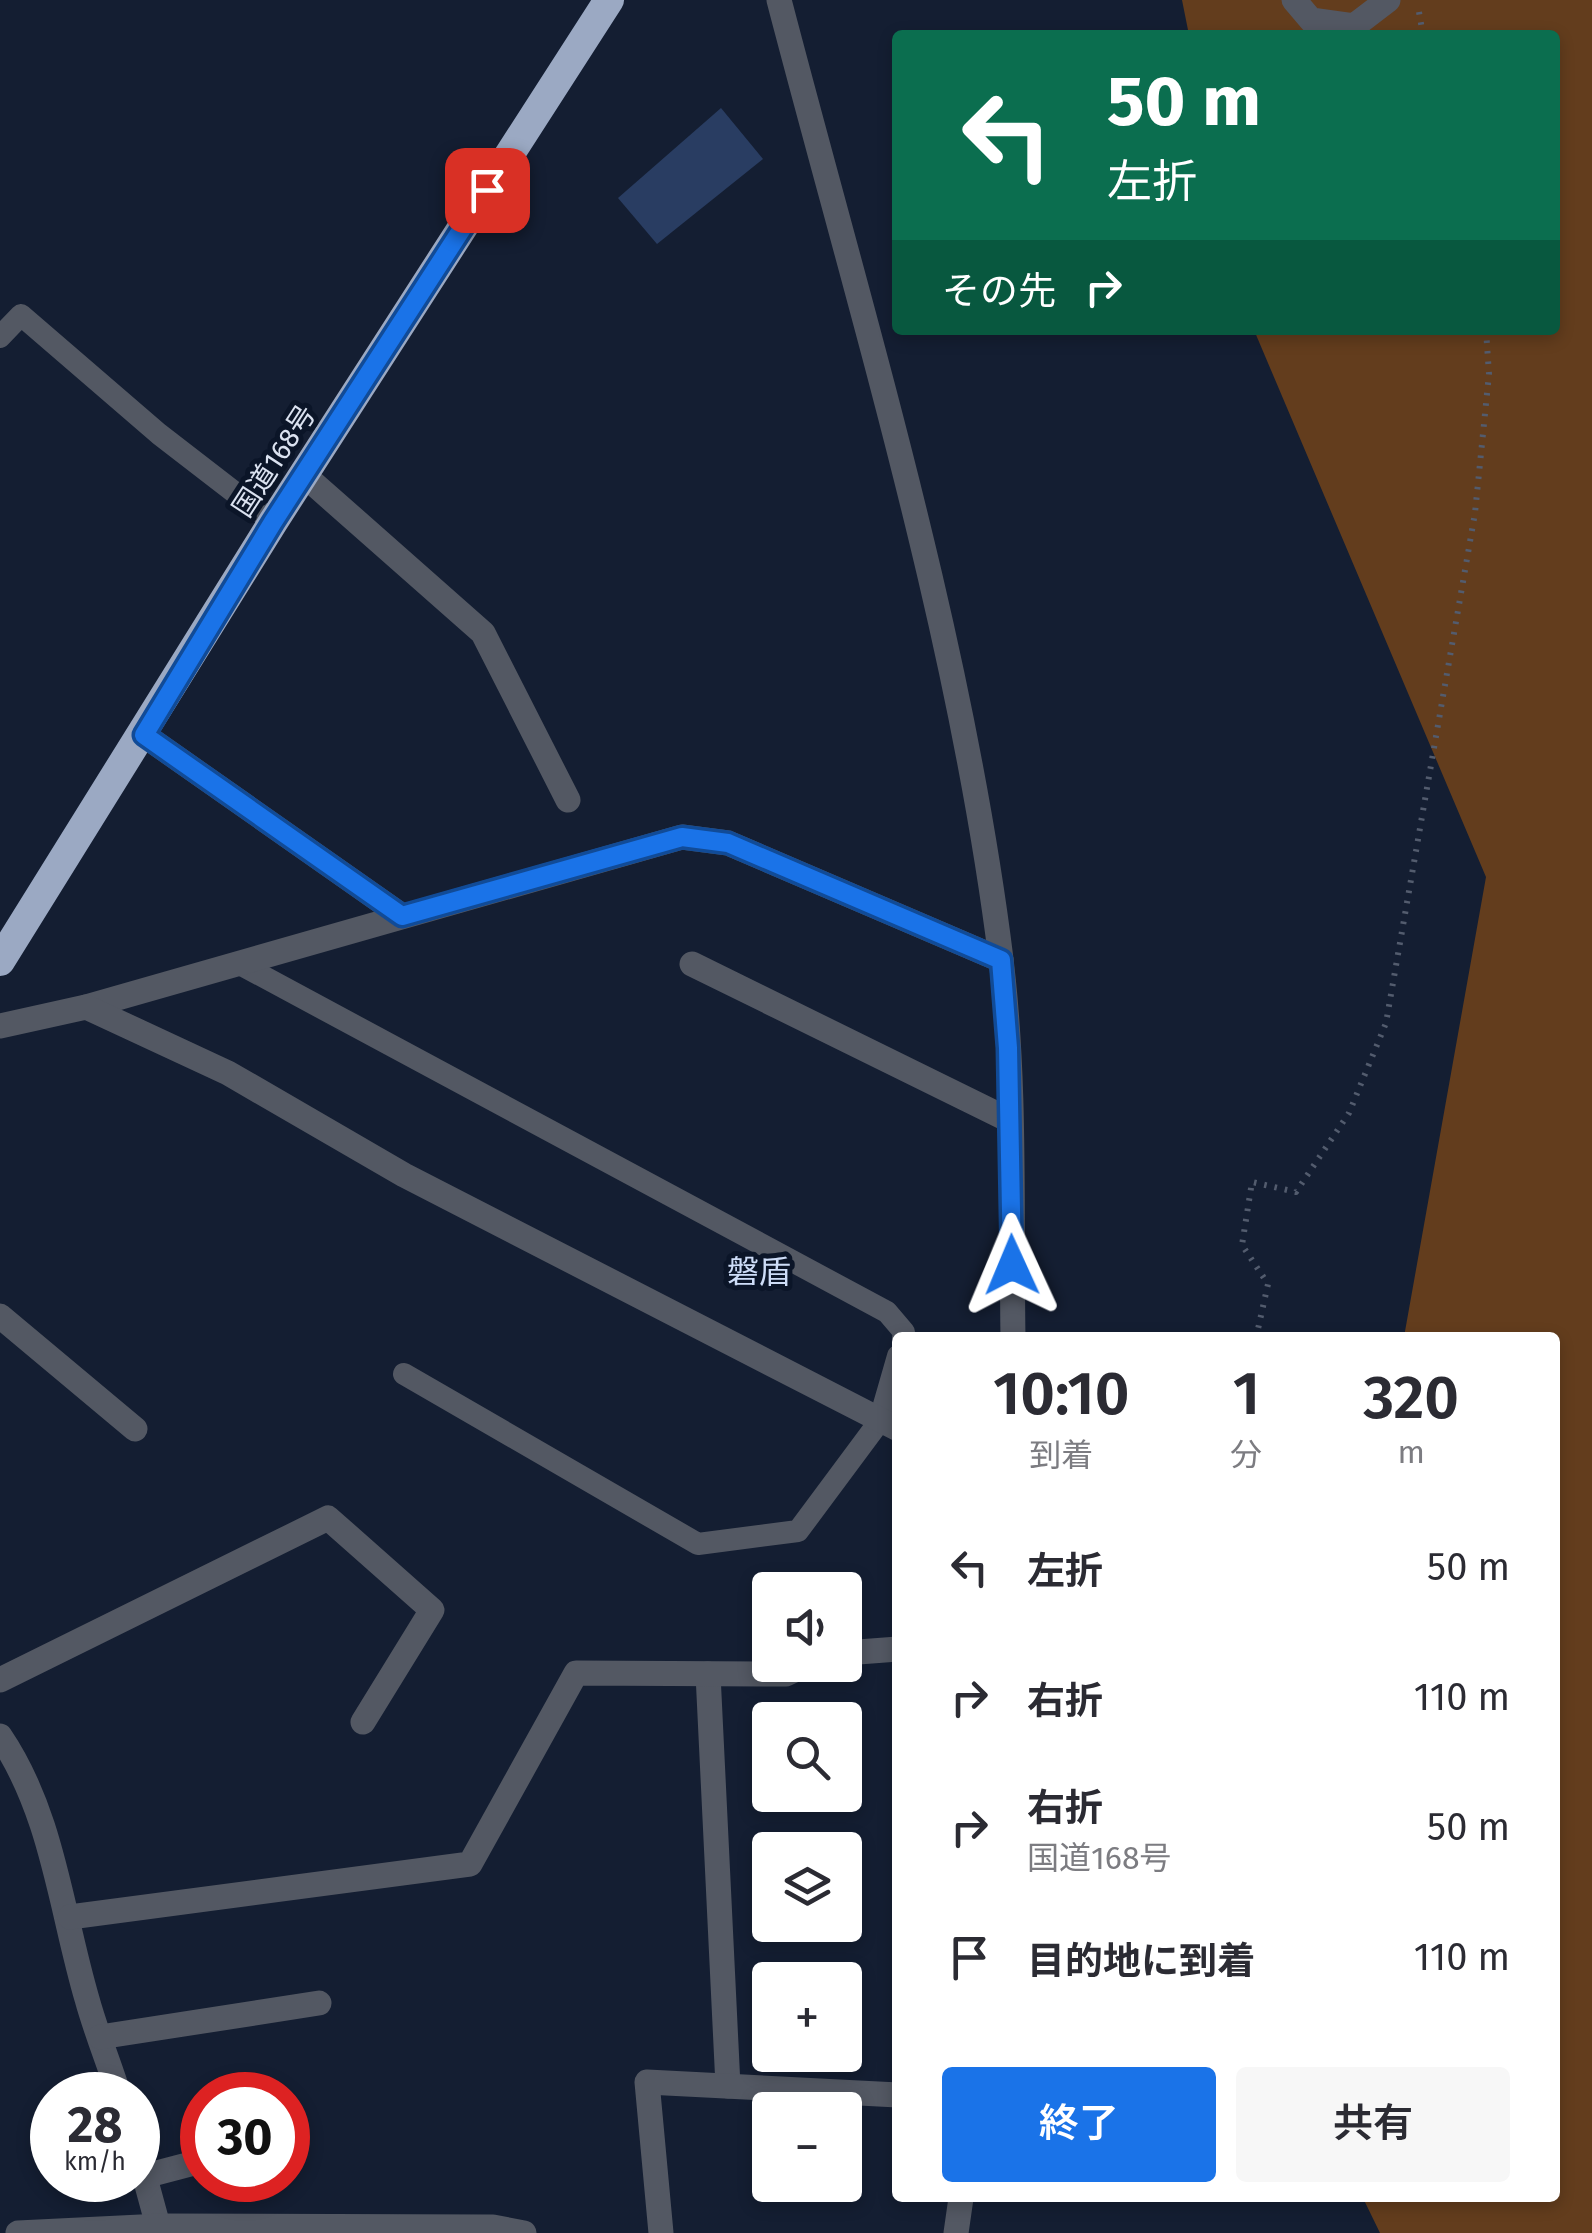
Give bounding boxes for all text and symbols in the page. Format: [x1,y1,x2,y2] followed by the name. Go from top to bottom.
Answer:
[1107,60,1261,144] text: 50 m
[942,70,1072,200] icon: left
[445,148,530,233] pin
[1107,155,1197,209] text: 左折
[460,163,515,218] icon: arrive
[1076,260,1131,315] icon: right
[942,268,1056,314] text: その先
[226,399,322,523] street label: 国道168号
[960,1213,1064,1317] position arrow
[727,1253,791,1291] district label: 磐盾
[993,1358,1129,1430] text: 10:10
[1233,1358,1260,1430] text: 1
[1363,1362,1459,1434] text: 320
[1397,1433,1425,1471] text: m
[1029,1436,1093,1474] text: 到着
[1230,1436,1262,1474] text: 分
[942,1540,997,1595] icon: left
[1427,1544,1510,1590] text: 50 m
[1027,1548,1103,1594] text: 左折
[752,1572,862,2202] map controls
[752,1572,862,1682] button: sound
[942,1670,997,1725] icon: right
[1414,1674,1510,1720] text: 110 m
[1027,1678,1103,1724] text: 右折
[752,1702,862,1812] button: search
[1027,1785,1103,1831] text: 右折
[942,1800,997,1855] icon: right
[1427,1804,1510,1850] text: 50 m
[752,1832,862,1942] button: layers
[1027,1839,1172,1877] text: 国道168号
[942,1930,997,1985] icon: arrive
[1414,1934,1510,1980] text: 110 m
[1027,1938,1255,1984] text: 目的地に到着
[752,1962,862,2072] button: +
[942,2067,1216,2182] button: 終了
[1236,2067,1510,2182] button: 共有
[180,2072,310,2202] speed limit sign: 30
[752,2092,862,2202] button: −
[68,2095,122,2155] text: 28
[64,2147,126,2177] text: km/h

